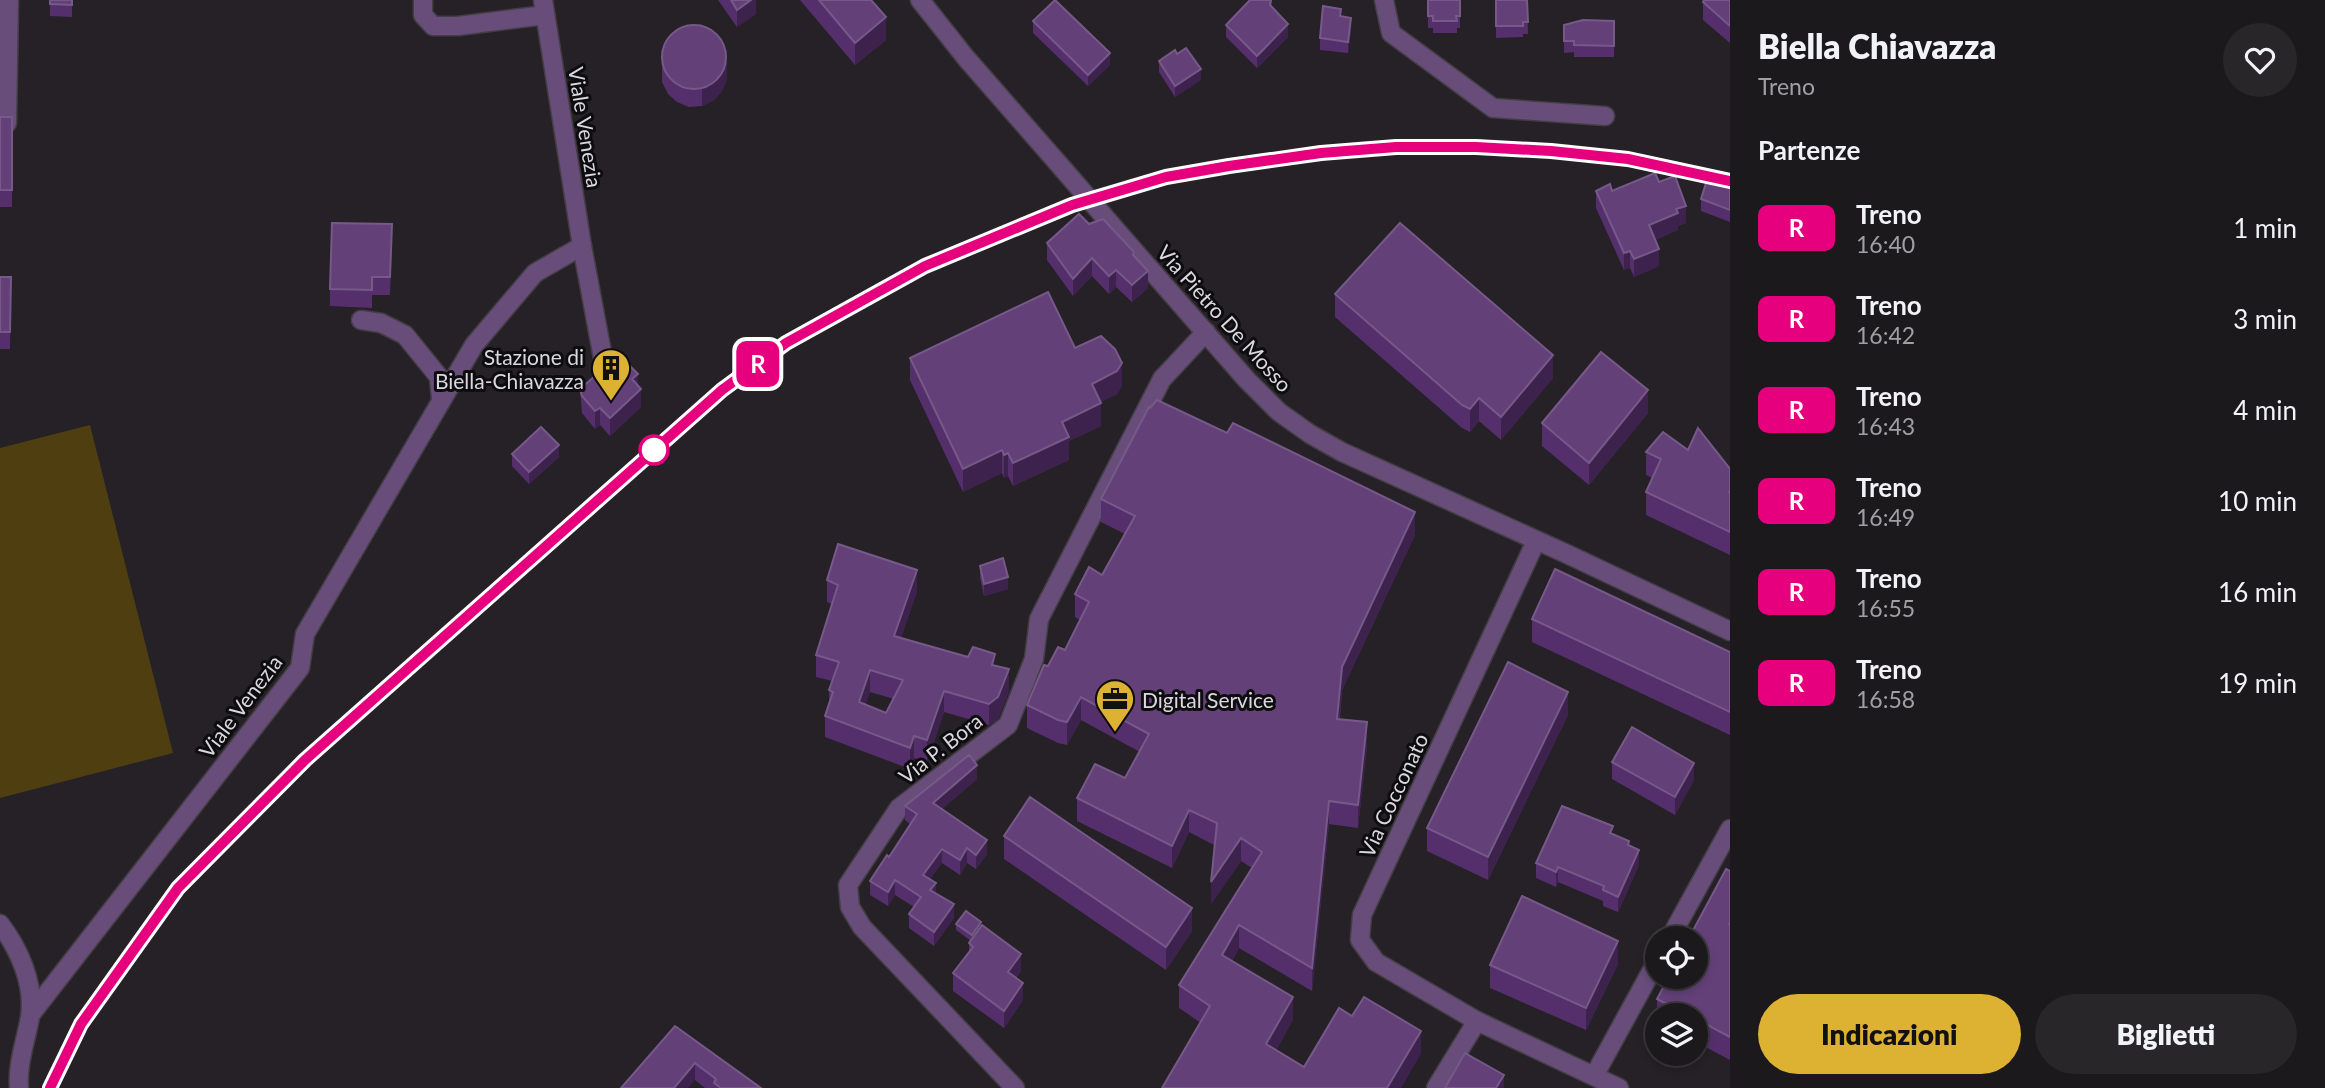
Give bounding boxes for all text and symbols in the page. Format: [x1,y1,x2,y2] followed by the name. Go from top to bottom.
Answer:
[2223,23,2297,97] button: heart
[1758,26,1996,66] text: Biella Chiavazza
[564,65,608,189] street label: Viale Venezia
[1758,72,1815,100] text: Treno
[1758,134,1860,166] text: Partenze
[1856,198,1922,230] text: Treno
[2233,212,2297,244] text: 1 min
[1789,213,1804,242] text: R
[1856,230,1915,258] text: 16:40
[1152,239,1298,397] street label: Via Pietro De Mosso
[1856,289,1922,321] text: Treno
[2233,303,2297,335] text: 3 min
[1789,304,1804,333] text: R
[1856,321,1915,349] text: 16:42
[735,341,781,387] line badge: R
[435,344,584,393] place label: Stazione di Biella-Chiavazza
[590,347,632,402] building icon: Stazione di Biella-Chiavazza
[750,349,766,378] text: R
[1856,380,1922,412] text: Treno
[2233,394,2297,426] text: 4 min
[1789,395,1804,424] text: R
[1856,412,1915,440] text: 16:43
[639,435,669,465] unlabelled marker
[1856,471,1922,503] text: Treno
[2218,485,2297,517] text: 10 min
[1789,486,1804,515] text: R
[1856,503,1915,531] text: 16:49
[1856,562,1922,594] text: Treno
[2218,576,2297,608] text: 16 min
[1789,577,1804,606] text: R
[1856,594,1915,622] text: 16:55
[193,650,287,762] street label: Viale Venezia
[1856,653,1922,685] text: Treno
[2218,667,2297,699] text: 19 min
[1789,668,1804,697] text: R
[1094,678,1136,733] office icon: Digital Service
[1856,685,1915,713] text: 16:58
[1142,687,1274,712] place label: Digital Service
[893,708,987,788] street label: Via P. Bora
[1353,729,1433,861] street label: Via Cocconato
[1645,926,1708,1066] map controls
[1645,926,1708,989] button: locate
[1758,994,2021,1074] button: Indicazioni
[2035,994,2297,1074] button: Biglietti
[1645,1003,1708,1066] button: layers

